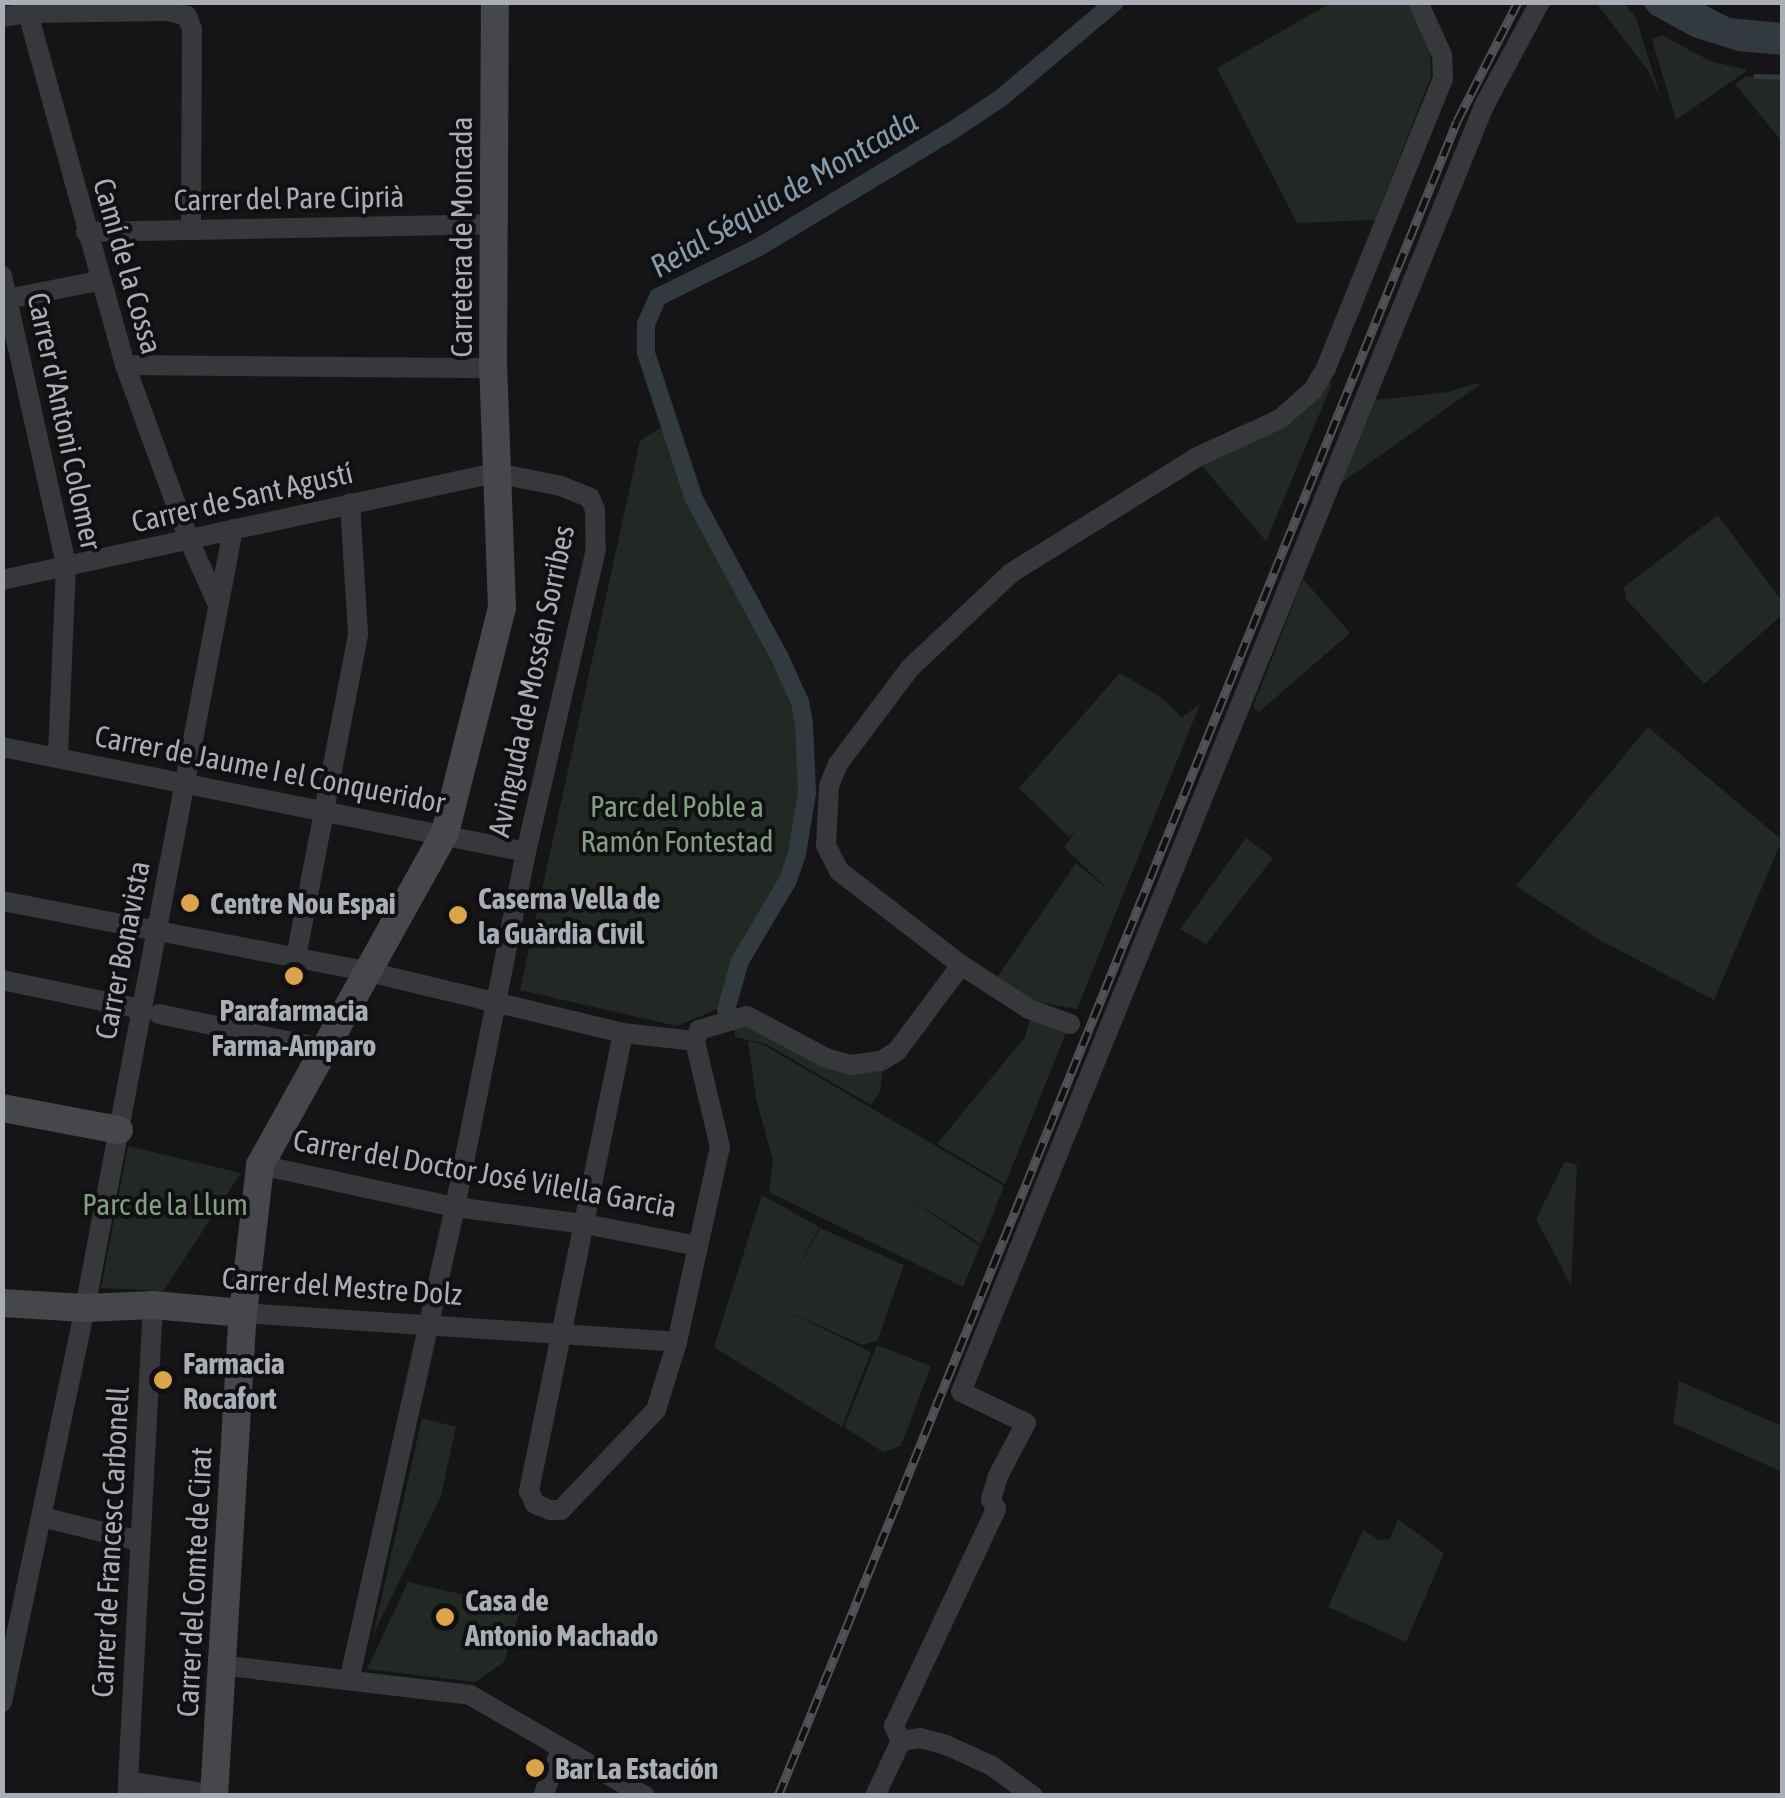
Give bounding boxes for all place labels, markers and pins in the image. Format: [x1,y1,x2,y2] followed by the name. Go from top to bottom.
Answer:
[478,880,660,950] place label: Caserna Vella de la Guàrdia Civil
[210,885,396,921] place label: Centre Nou Espai
[179,892,201,914] marker: Centre Nou Espai
[447,904,469,926] marker: Caserna Vella de la Guàrdia Civil
[283,965,305,987] marker: Parafarmacia Farma-Amparo
[212,992,376,1062] place label: Parafarmacia Farma-Amparo
[183,1345,285,1416] place label: Farmacia Rocafort
[152,1369,174,1391] marker: Farmacia Rocafort
[465,1582,658,1652] place label: Casa de Antonio Machado
[434,1606,456,1628] marker: Casa de Antonio Machado
[555,1750,718,1786] place label: Bar La Estación
[524,1757,546,1779] marker: Bar La Estación

